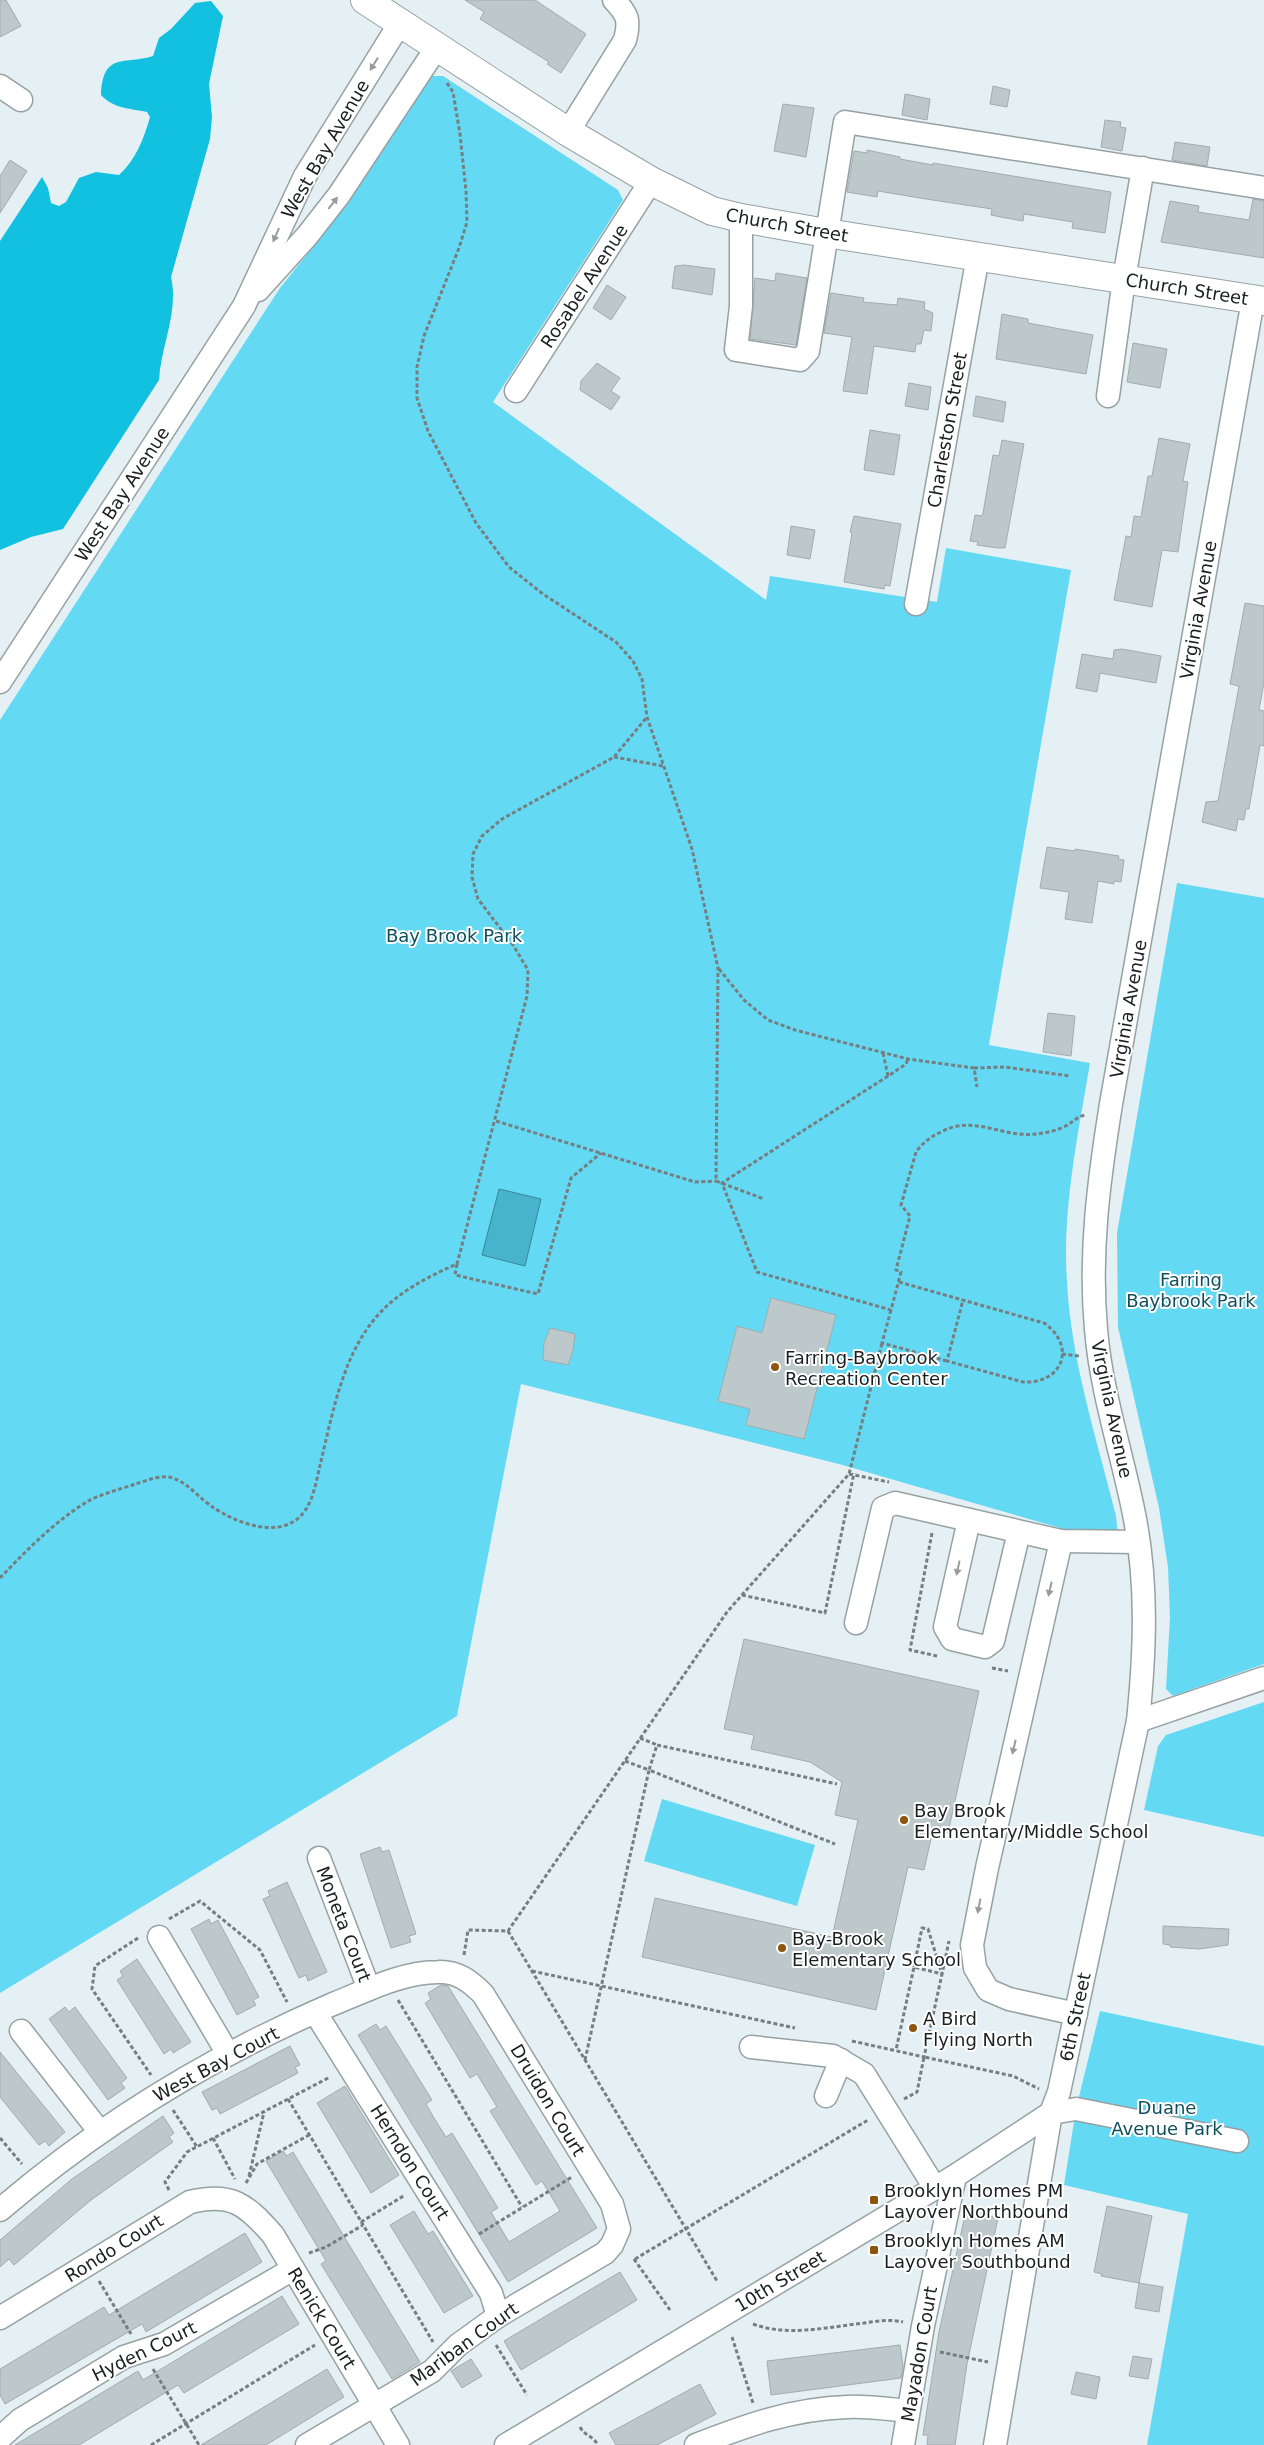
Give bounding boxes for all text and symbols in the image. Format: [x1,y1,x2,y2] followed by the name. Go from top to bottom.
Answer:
[370,57,379,71] one-way arrow
[277,76,373,222] street label: West Bay Avenue
[328,196,338,209] one-way arrow
[724,204,850,246] street label: Church Street
[536,220,632,352] street label: Rosabel Avenue
[271,228,279,242] one-way arrow
[1124,269,1250,309] street label: Church Street
[923,350,971,510] street label: Charleston Street
[71,423,173,565] street label: West Bay Avenue
[1175,539,1221,681] street label: Virginia Avenue
[386,925,523,946] park label: Bay Brook Park
[1105,938,1151,1080] street label: Virginia Avenue
[1126,1269,1256,1311] park label: Farring Baybrook Park
[1087,1338,1137,1480] street label: Virginia Avenue
[785,1347,948,1389] place label: Farring-Baybrook Recreation Center
[769,1361,781,1373] marker: Farring-Baybrook Recreation Center
[954,1560,962,1575] one-way arrow
[1046,1581,1054,1596] one-way arrow
[1010,1740,1018,1755] one-way arrow
[914,1800,1149,1842] place label: Bay Brook Elementary/Middle School
[898,1814,910,1826] marker: Bay Brook Elementary/Middle School
[312,1863,376,1985] street label: Moneta Court
[975,1898,983,1914] one-way arrow
[792,1928,961,1970] place label: Bay-Brook Elementary School
[776,1942,788,1954] marker: Bay-Brook Elementary School
[1055,1971,1095,2063] street label: 6th Street
[923,2008,1033,2050] place label: A Bird Flying North
[150,2022,282,2106] street label: West Bay Court
[907,2022,919,2034] marker: A Bird Flying North
[506,2040,590,2160] street label: Druidon Court
[1111,2097,1223,2139] park label: Duane Avenue Park
[366,2100,454,2224] street label: Herndon Court
[884,2180,1069,2222] place label: Brooklyn Homes PM Layover Northbound
[868,2194,880,2206] marker: Brooklyn Homes PM Layover Northbound
[61,2209,167,2287] street label: Rondo Court
[884,2230,1071,2272] place label: Brooklyn Homes AM Layover Southbound
[868,2244,880,2256] marker: Brooklyn Homes AM Layover Southbound
[731,2246,829,2316] street label: 10th Street
[283,2263,361,2373] street label: Renick Court
[897,2285,941,2423] street label: Mayadon Court
[406,2298,522,2390] street label: Mariban Court
[88,2317,200,2385] street label: Hyden Court

